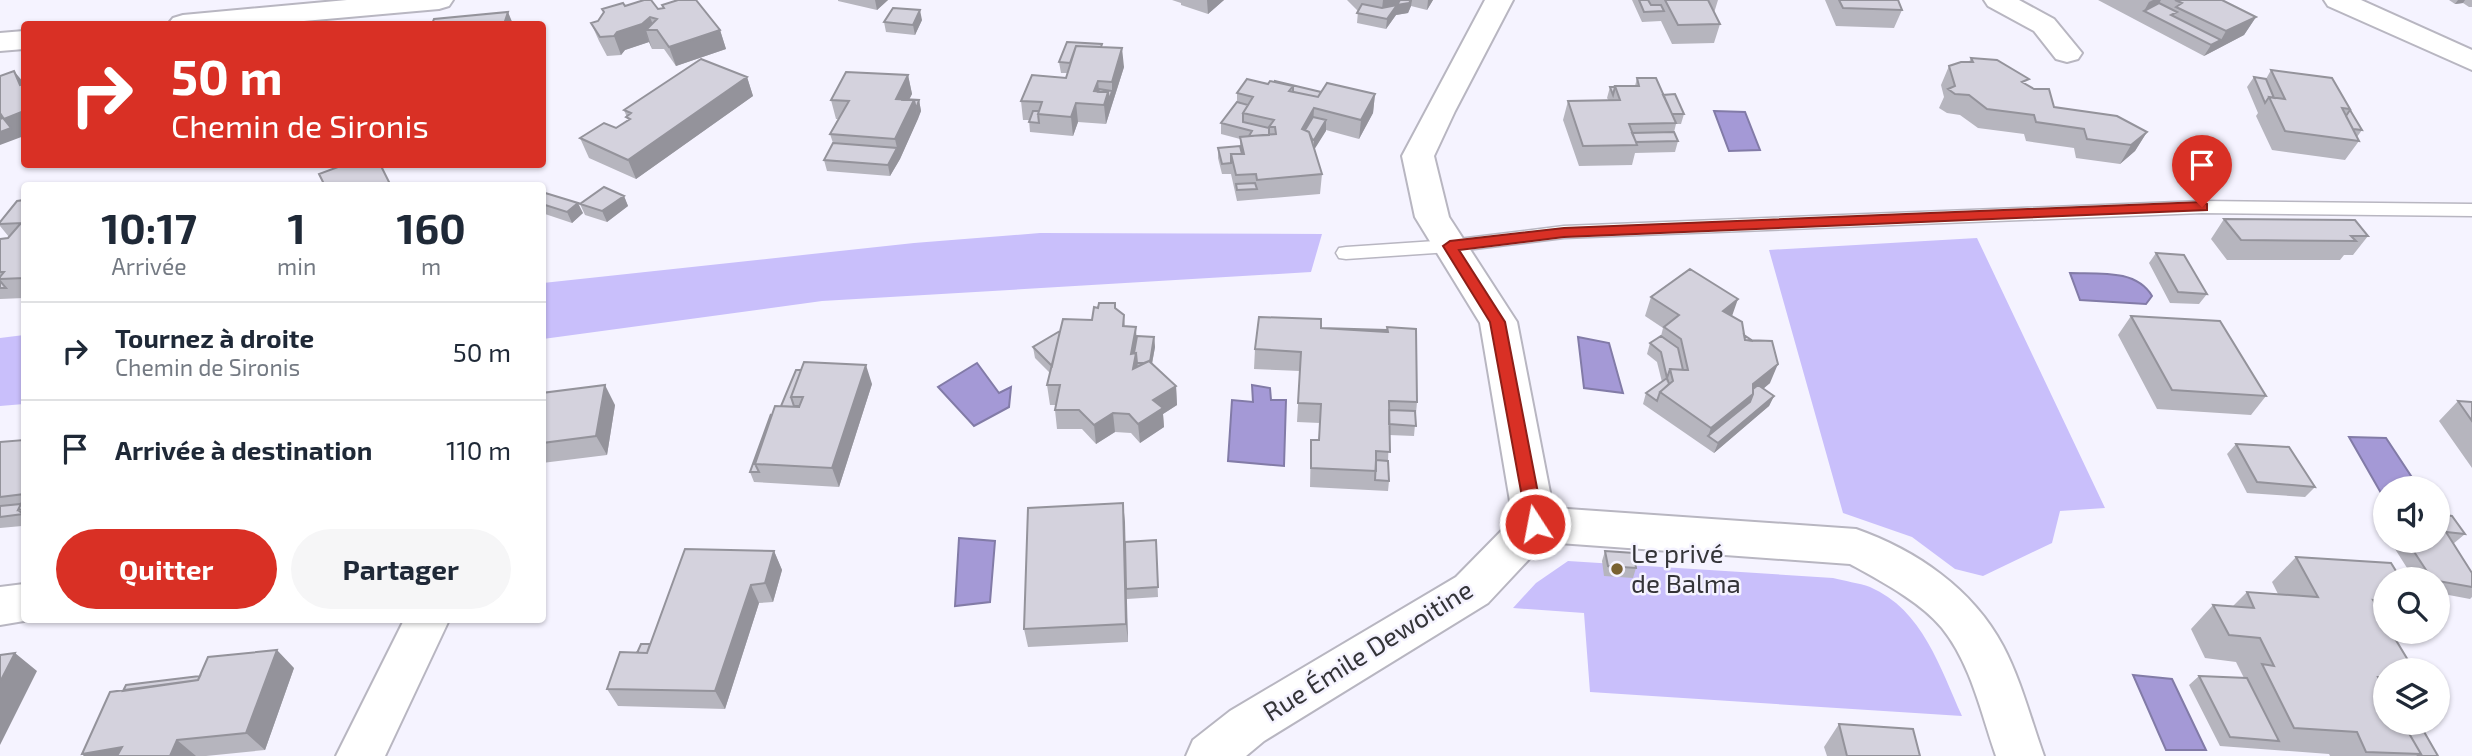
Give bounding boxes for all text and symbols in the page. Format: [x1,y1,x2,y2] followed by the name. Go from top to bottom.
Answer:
[171,46,283,105] text: 50 m
[56,49,147,140] icon: right
[171,106,429,144] text: Chemin de Sironis
[2172,135,2232,207] pin
[2183,146,2221,184] icon: arrive
[101,202,197,252] text: 10:17
[288,202,306,252] text: 1
[396,202,466,252] text: 160
[111,252,187,280] text: Arrivée
[277,252,316,280] text: min
[421,252,441,280] text: m
[115,322,314,353] text: Tournez à droite
[56,332,94,370] icon: right
[453,336,511,367] text: 50 m
[115,353,300,381] text: Chemin de Sironis
[56,430,94,468] icon: arrive
[115,434,372,465] text: Arrivée à destination
[446,434,511,465] text: 110 m
[2373,476,2450,735] map controls
[2373,476,2450,553] button: sound
[1498,487,1572,561] position arrow
[56,529,277,609] button: Quitter
[291,529,511,609] button: Partager
[1631,537,1741,598] place label: Le privé de Balma
[1609,561,1625,577] marker: Le privé de Balma
[2373,567,2450,644] button: search
[1257,573,1478,727] street label: Rue Émile Dewoitine
[2373,658,2450,735] button: layers

